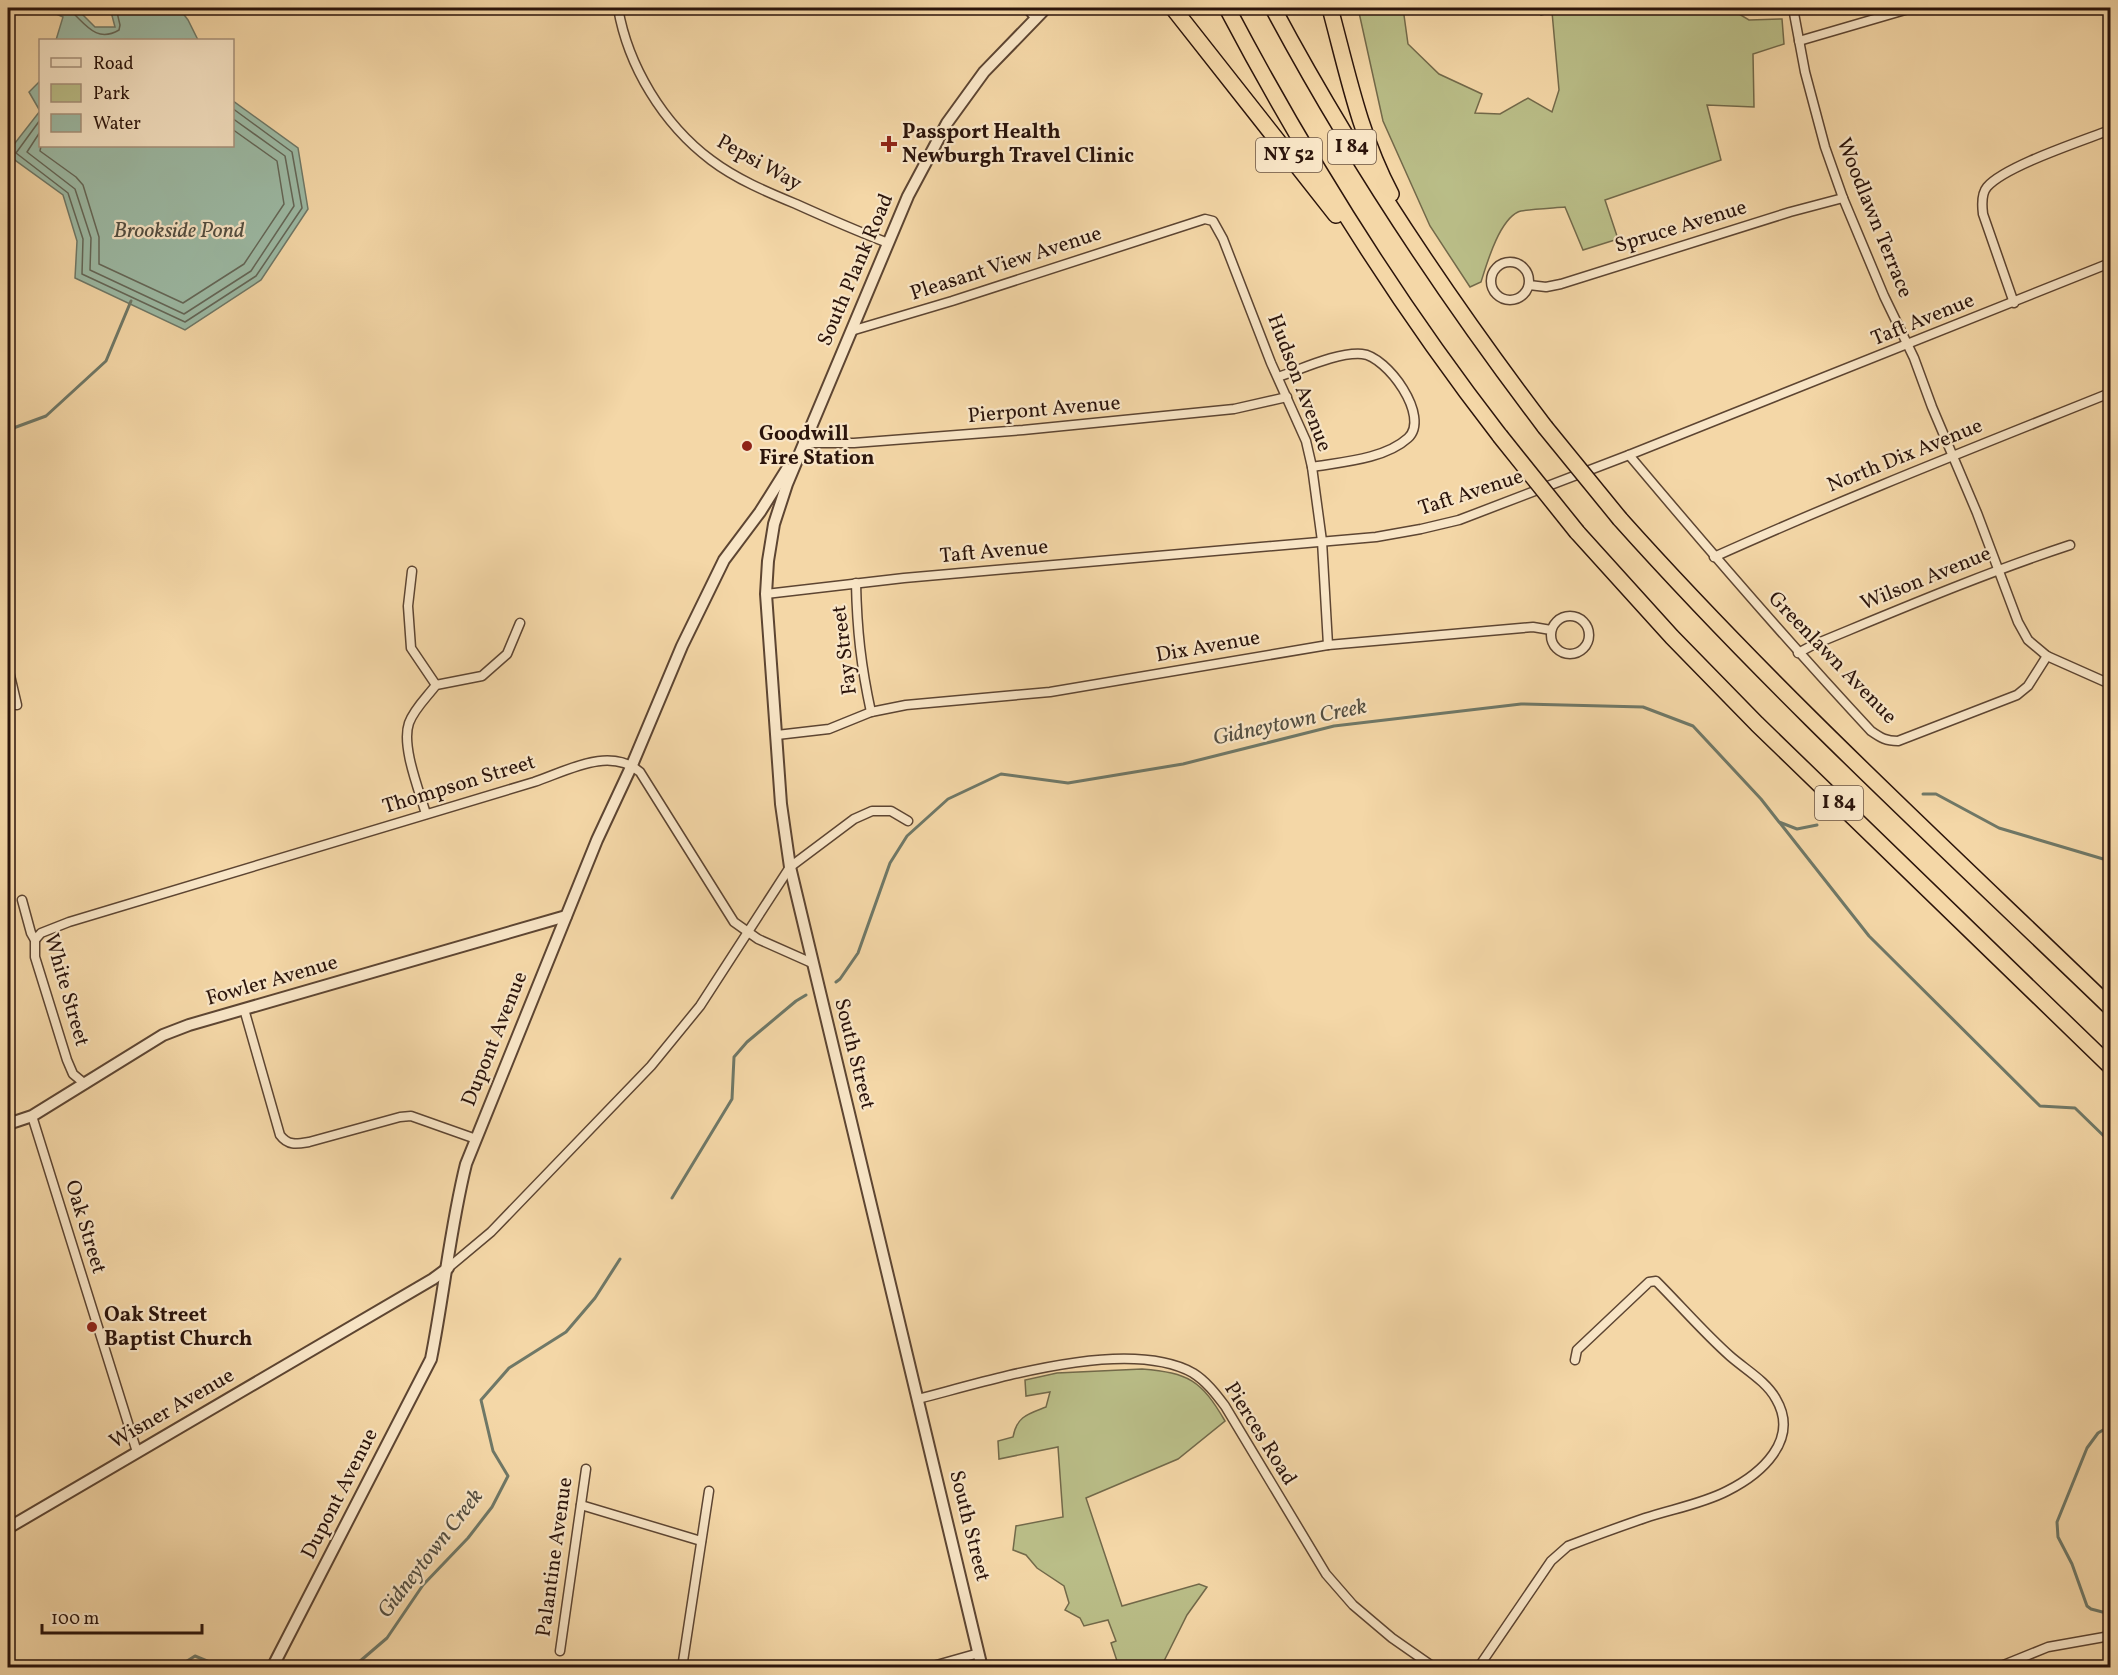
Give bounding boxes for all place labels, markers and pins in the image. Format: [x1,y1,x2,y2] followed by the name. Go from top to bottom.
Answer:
[902,118,1134,171] place label: Passport Health Newburgh Travel Clinic
[880,135,898,153] marker: Passport Health Newburgh Travel Clinic
[759,420,875,473] place label: Goodwill Fire Station
[740,439,754,453] marker: Goodwill Fire Station
[104,1301,253,1354] place label: Oak Street Baptist Church
[85,1320,99,1334] marker: Oak Street Baptist Church

